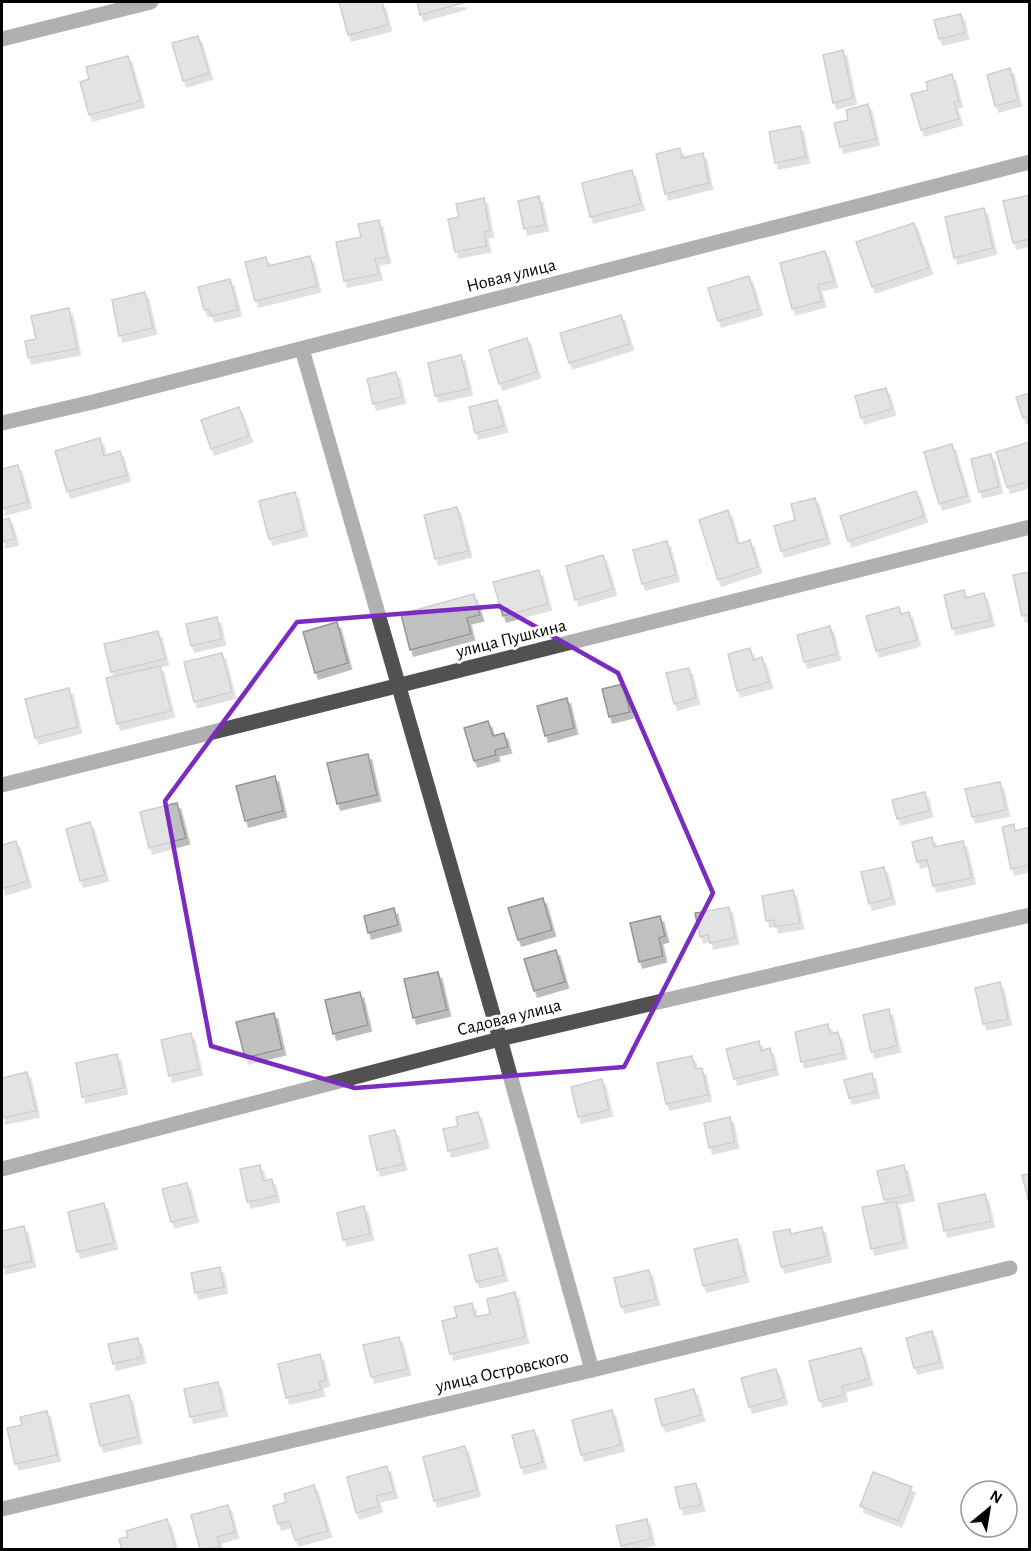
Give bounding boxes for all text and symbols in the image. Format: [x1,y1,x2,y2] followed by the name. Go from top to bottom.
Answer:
[465,256,558,296] street label: Новая улица
[453,617,568,662] street label: улица Пушкина
[455,996,563,1040] street label: Садовая улица
[433,1348,570,1396] street label: улица Островского
[959,1479,1019,1539] north arrow
[987,1487,1005,1507] text: N

